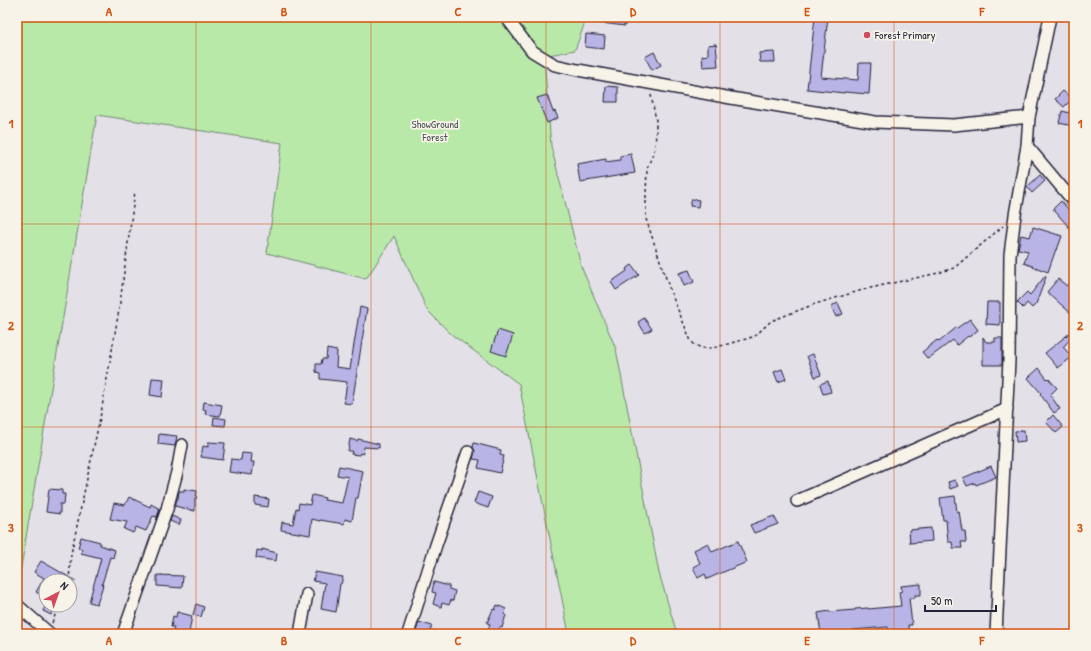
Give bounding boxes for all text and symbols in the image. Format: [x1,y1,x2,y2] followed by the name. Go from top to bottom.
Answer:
[106,2,113,20] text: A
[281,2,288,20] text: B
[454,2,462,20] text: C
[630,2,637,20] text: D
[804,2,810,20] text: E
[979,2,986,20] text: F
[874,28,936,42] place label: Forest Primary
[862,30,872,40] marker: Forest Primary
[9,114,14,132] text: 1
[1078,114,1083,132] text: 1
[412,117,459,144] park label: ShowGround Forest
[8,316,15,334] text: 2
[1077,316,1084,334] text: 2
[8,518,14,536] text: 3
[1077,518,1083,536] text: 3
[38,573,78,613] north arrow
[58,578,71,593] text: N
[925,587,996,613] scale bar
[931,592,952,609] text: 50 m
[106,631,113,649] text: A
[281,631,288,649] text: B
[454,631,462,649] text: C
[630,631,637,649] text: D
[804,631,810,649] text: E
[979,631,986,649] text: F

